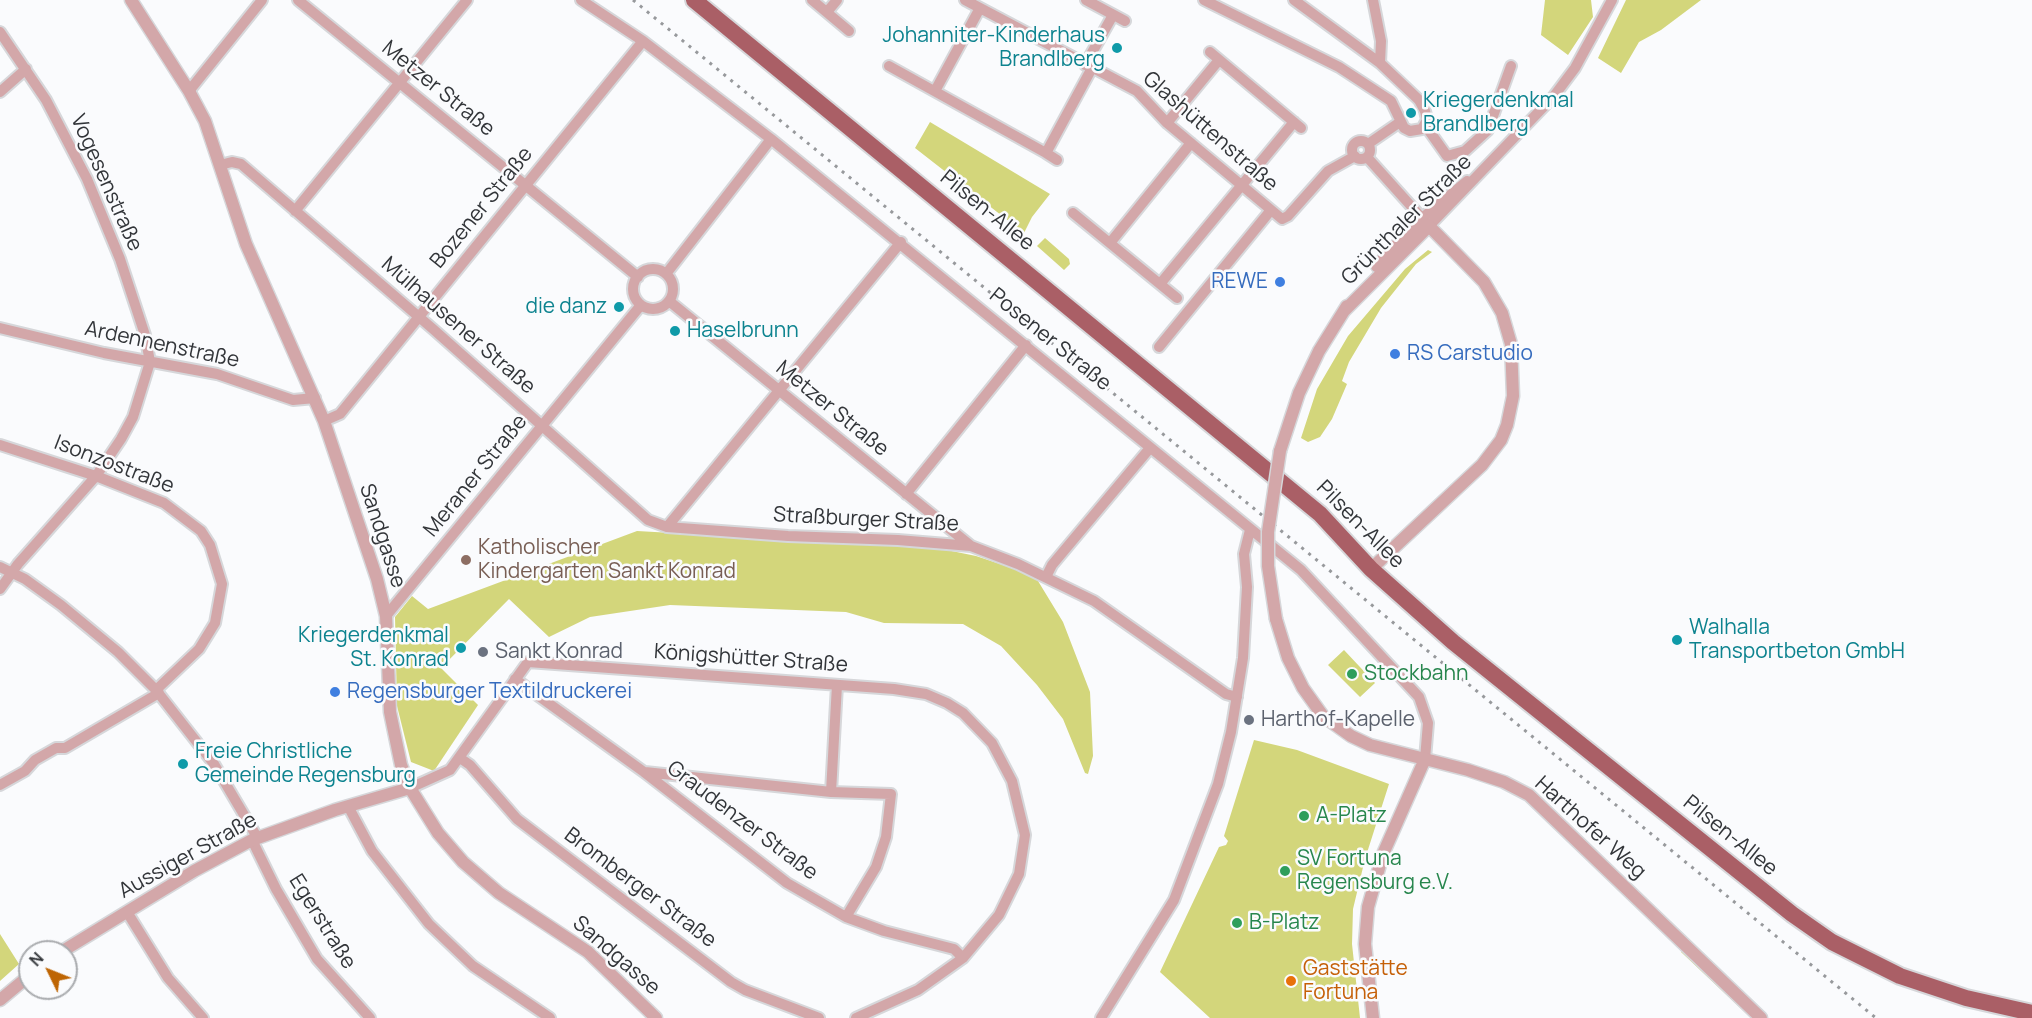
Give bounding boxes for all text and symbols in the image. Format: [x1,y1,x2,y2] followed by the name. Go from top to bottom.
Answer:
[883,23,1105,73] place label: Johanniter-Kinderhaus Brandlberg
[377,36,499,142] street label: Metzer Straße
[1110,41,1124,55] marker: Johanniter-Kinderhaus Brandlberg
[1137,67,1283,197] street label: Glashüttenstraße
[1423,88,1574,138] place label: Kriegerdenkmal Brandlberg
[1404,106,1418,120] marker: Kriegerdenkmal Brandlberg
[65,111,147,255] street label: Vogesenstraße
[425,142,539,274] street label: Bozener Straße
[1337,150,1477,290] street label: Grünthaler Straße
[935,165,1039,257] street label: Pilsen-Allee
[376,252,540,400] street label: Mülhausener Straße
[1211,269,1268,295] place label: REWE
[1273,275,1287,289] marker: REWE
[984,283,1116,397] street label: Posener Straße
[525,294,607,320] place label: die danz
[612,300,626,314] marker: die danz
[82,316,242,374] street label: Ardennenstraße
[687,318,799,344] place label: Haselbrunn
[668,324,682,338] marker: Haselbrunn
[1407,341,1533,367] place label: RS Carstudio
[1388,347,1402,361] marker: RS Carstudio
[771,356,893,462] street label: Metzer Straße
[419,410,533,542] street label: Meraner Straße
[50,431,178,499] street label: Isonzostraße
[1311,476,1409,574] street label: Pilsen-Allee
[353,481,411,591] street label: Sandgasse
[772,503,960,537] street label: Straßburger Straße
[478,535,736,585] place label: Katholischer Kindergarten Sankt Konrad
[459,553,473,567] marker: Katholischer Kindergarten Sankt Konrad
[1689,615,1905,665] place label: Walhalla Transportbeton GmbH
[298,623,449,673] place label: Kriegerdenkmal St. Konrad
[1670,633,1684,647] marker: Walhalla Transportbeton GmbH
[495,639,623,665] place label: Sankt Konrad
[653,640,849,678] street label: Königshütter Straße
[454,641,468,655] marker: Kriegerdenkmal St. Konrad
[476,645,490,659] marker: Sankt Konrad
[1364,661,1468,687] place label: Stockbahn
[1345,667,1359,681] marker: Stockbahn
[347,679,632,705] place label: Regensburger Textildruckerei
[328,685,342,699] marker: Regensburger Textildruckerei
[1261,707,1415,733] place label: Harthof-Kapelle
[1242,713,1256,727] marker: Harthof-Kapelle
[195,739,416,789] place label: Freie Christliche Gemeinde Regensburg
[662,756,822,886] street label: Graudenzer Straße
[176,757,190,771] marker: Freie Christliche Gemeinde Regensburg
[1529,771,1651,885] street label: Harthofer Weg
[1678,790,1782,882] street label: Pilsen-Allee
[1316,803,1387,829] place label: A-Platz
[114,808,262,904] street label: Aussiger Straße
[1297,809,1311,823] marker: A-Platz
[559,823,721,953] street label: Bromberger Straße
[1297,846,1453,896] place label: SV Fortuna Regensburg e.V.
[1278,864,1292,878] marker: SV Fortuna Regensburg e.V.
[283,870,361,974] street label: Egerstraße
[1249,910,1319,936] place label: B-Platz
[567,911,665,1001] street label: Sandgasse
[1230,916,1244,930] marker: B-Platz
[18,940,78,1000] north arrow
[24,947,48,971] text: N
[1303,956,1408,1006] place label: Gaststätte Fortuna
[1284,974,1298,988] marker: Gaststätte Fortuna

